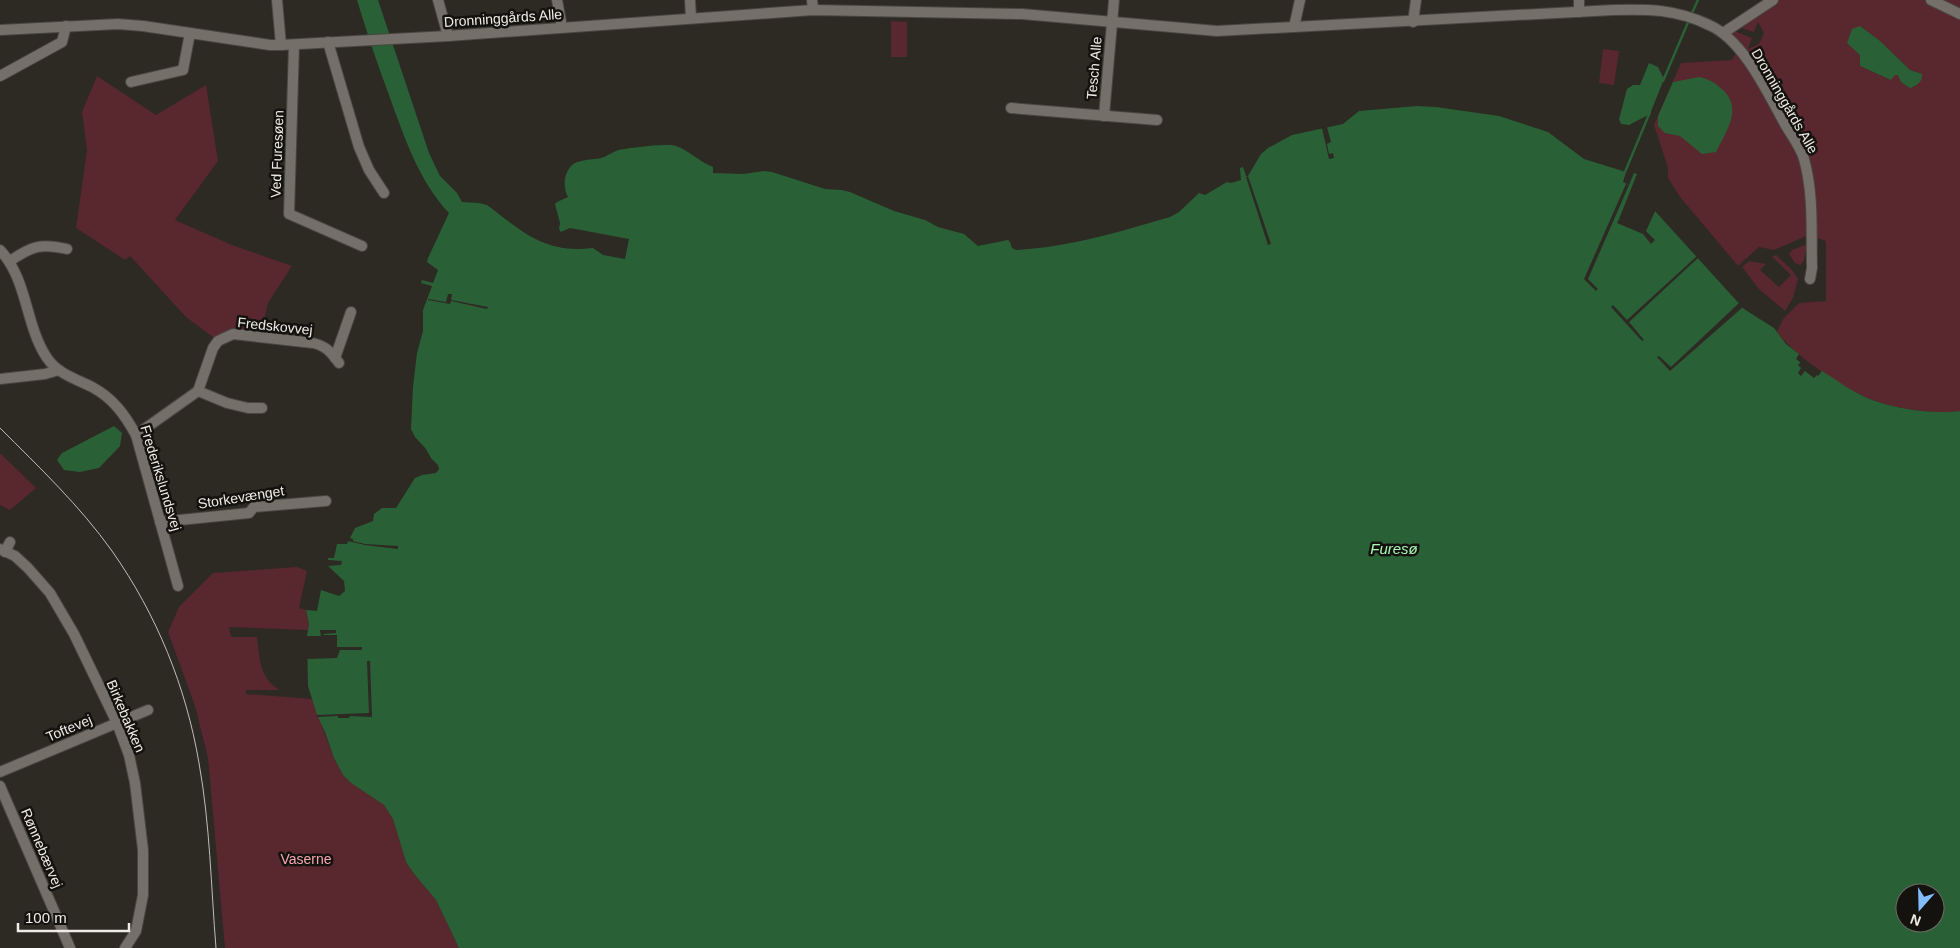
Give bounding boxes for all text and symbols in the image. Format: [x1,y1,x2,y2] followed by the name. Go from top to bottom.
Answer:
[443,6,563,30] street label: Dronninggårds Alle
[1083,36,1105,100] street label: Tesch Alle
[1748,46,1822,156] street label: Dronninggårds Alle
[267,110,287,198] street label: Ved Furesøen
[237,314,313,338] street label: Fredskovvej
[137,423,185,533] street label: Frederikslundsvej
[197,482,285,512] street label: Storkevænget
[1370,540,1418,557] water label: Furesø
[104,677,148,755] street label: Birkebakken
[44,711,94,745] street label: Toftevej
[18,806,66,890] street label: Rønnebærvej
[280,851,332,867] park label: Vaserne
[1895,883,1945,933] north arrow
[18,900,129,932] scale bar
[25,909,67,926] text: 100 m
[1908,911,1923,929] text: N

